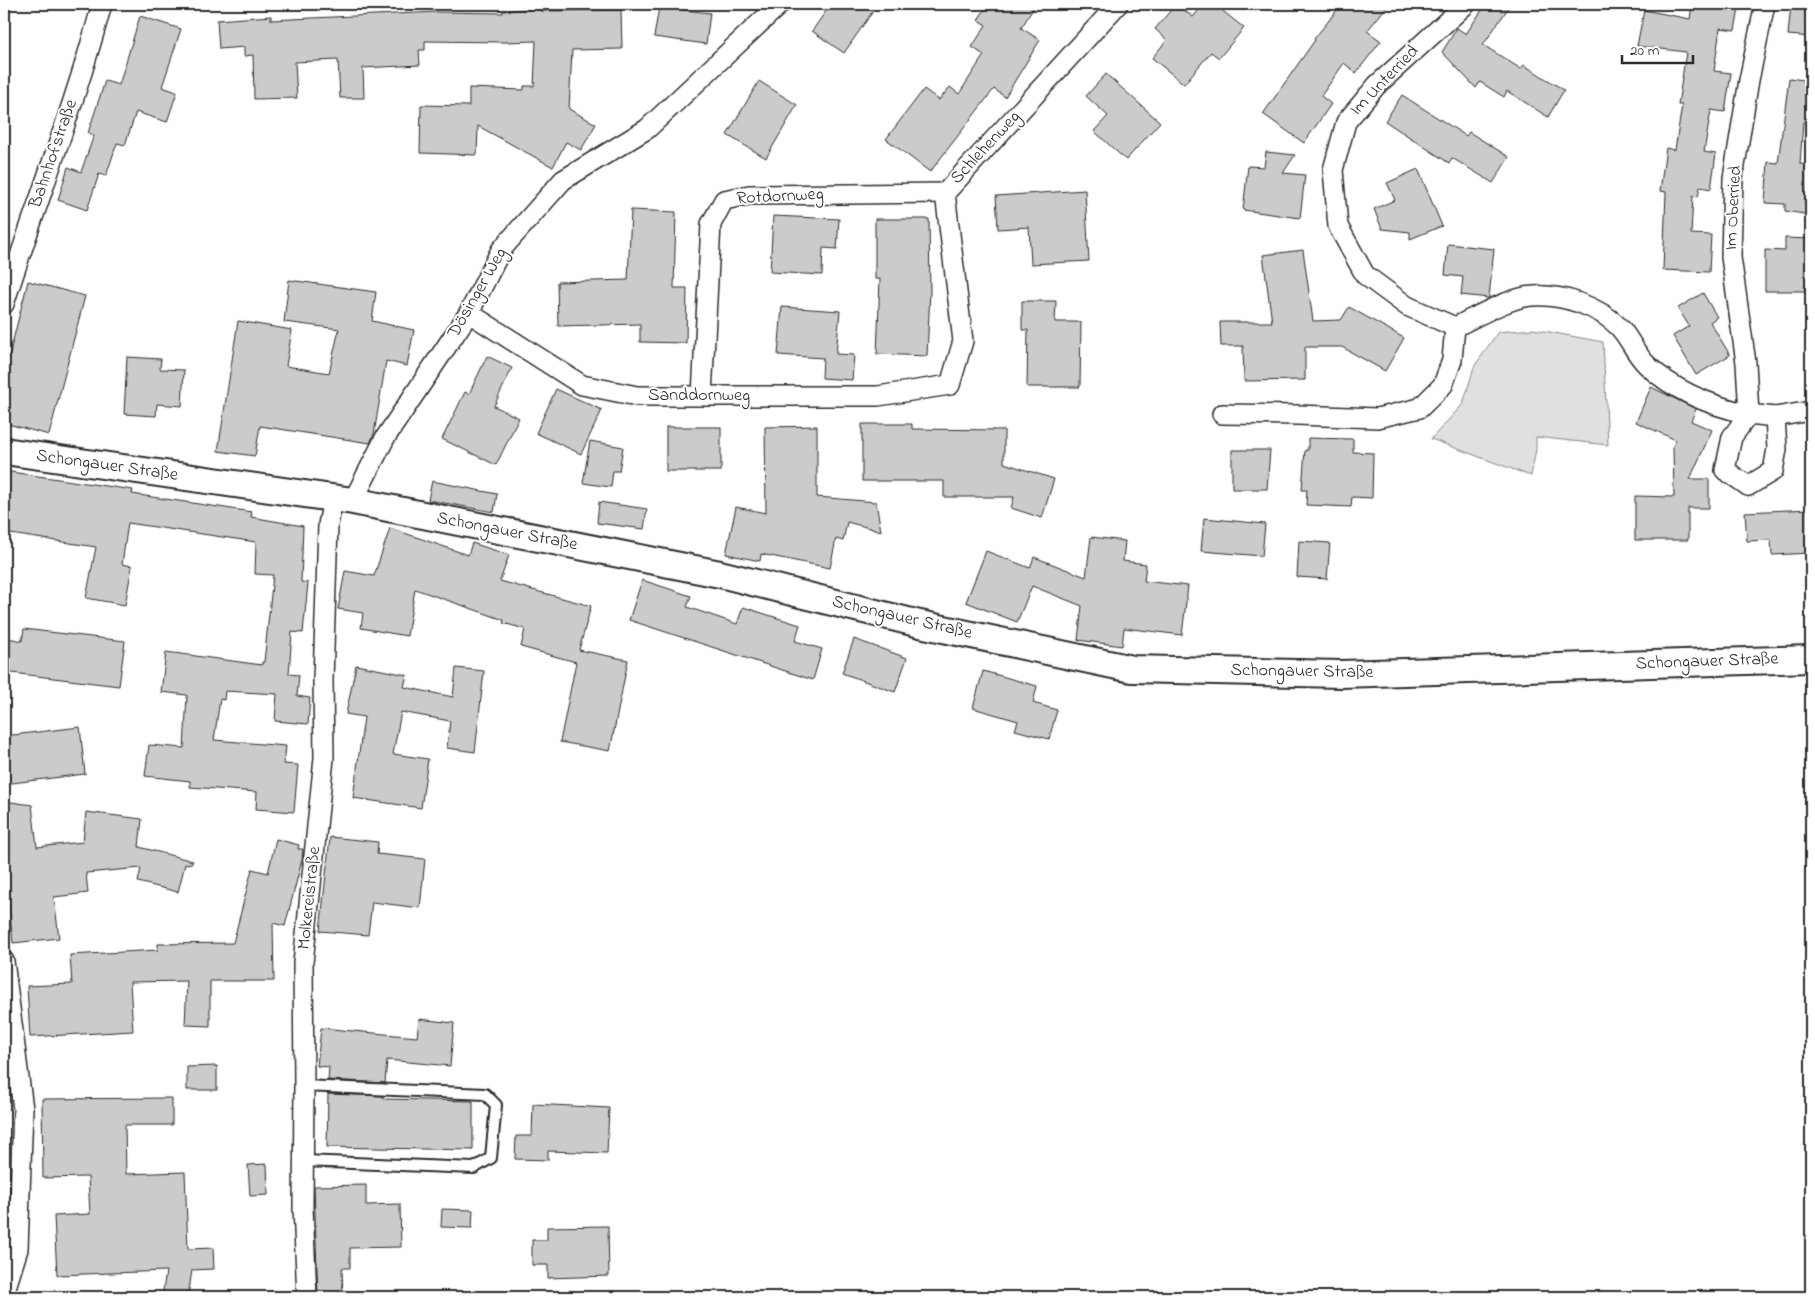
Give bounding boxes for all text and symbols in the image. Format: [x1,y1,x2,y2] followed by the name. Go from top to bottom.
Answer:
[1622,32,1694,64] scale bar
[1345,40,1425,122] street label: Im Unterried
[1630,40,1660,62] text: 20 m
[23,95,85,213] street label: Bahnhofstraße
[945,105,1028,191] street label: Schlehenweg
[1719,165,1749,251] street label: Im Oberried
[736,182,824,213] street label: Rotdornweg
[441,243,515,344] street label: Dösinger Weg
[648,383,750,410] street label: Sanddornweg
[34,443,180,490] street label: Schongauer Straße
[434,506,581,560] street label: Schongauer Straße
[829,589,975,648] street label: Schongauer Straße
[1635,646,1780,678] street label: Schongauer Straße
[1230,658,1375,687] street label: Schongauer Straße
[292,844,328,951] street label: Molkereistraße

